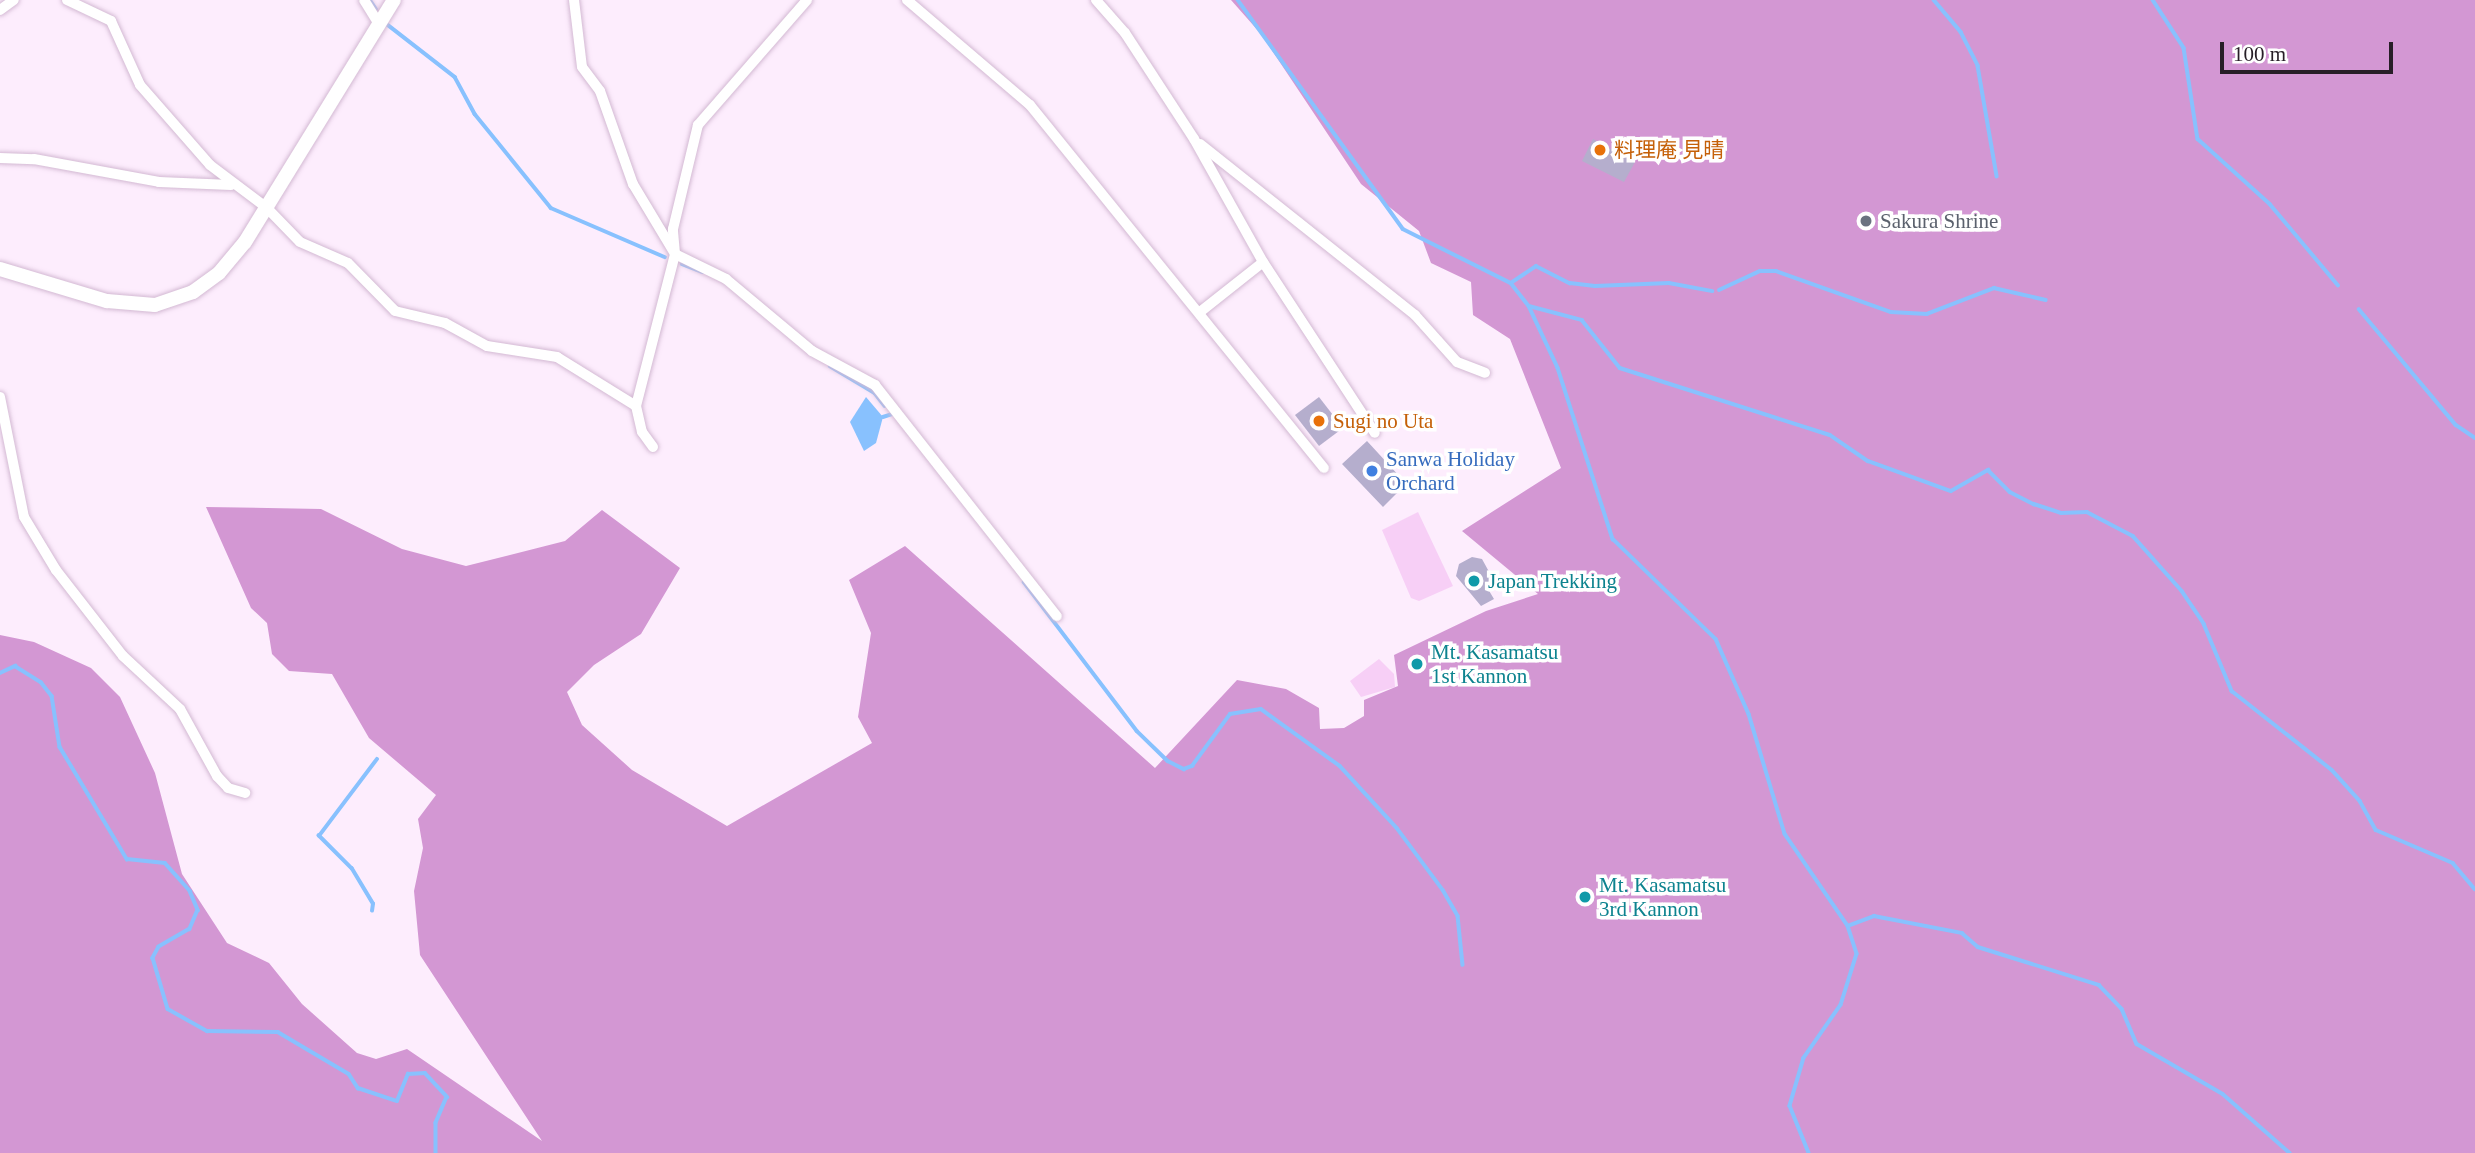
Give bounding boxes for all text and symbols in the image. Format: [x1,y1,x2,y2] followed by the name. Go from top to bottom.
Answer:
[2223,28,2396,72] scale bar
[2233,42,2286,66] text: 100 m
[1614,137,1724,163] place label: 料理庵 見晴
[1592,142,1608,158] marker: 料理庵 見晴
[1880,208,1998,234] place label: Sakura Shrine
[1858,213,1874,229] marker: Sakura Shrine
[1333,408,1433,434] place label: Sugi no Uta
[1311,413,1327,429] marker: Sugi no Uta
[1386,446,1515,496] place label: Sanwa Holiday Orchard
[1364,463,1380,479] marker: Sanwa Holiday Orchard
[1488,568,1617,594] place label: Japan Trekking
[1466,573,1482,589] marker: Japan Trekking
[1431,639,1558,689] place label: Mt. Kasamatsu 1st Kannon
[1409,656,1425,672] marker: Mt. Kasamatsu 1st Kannon
[1599,872,1726,922] place label: Mt. Kasamatsu 3rd Kannon
[1577,889,1593,905] marker: Mt. Kasamatsu 3rd Kannon

